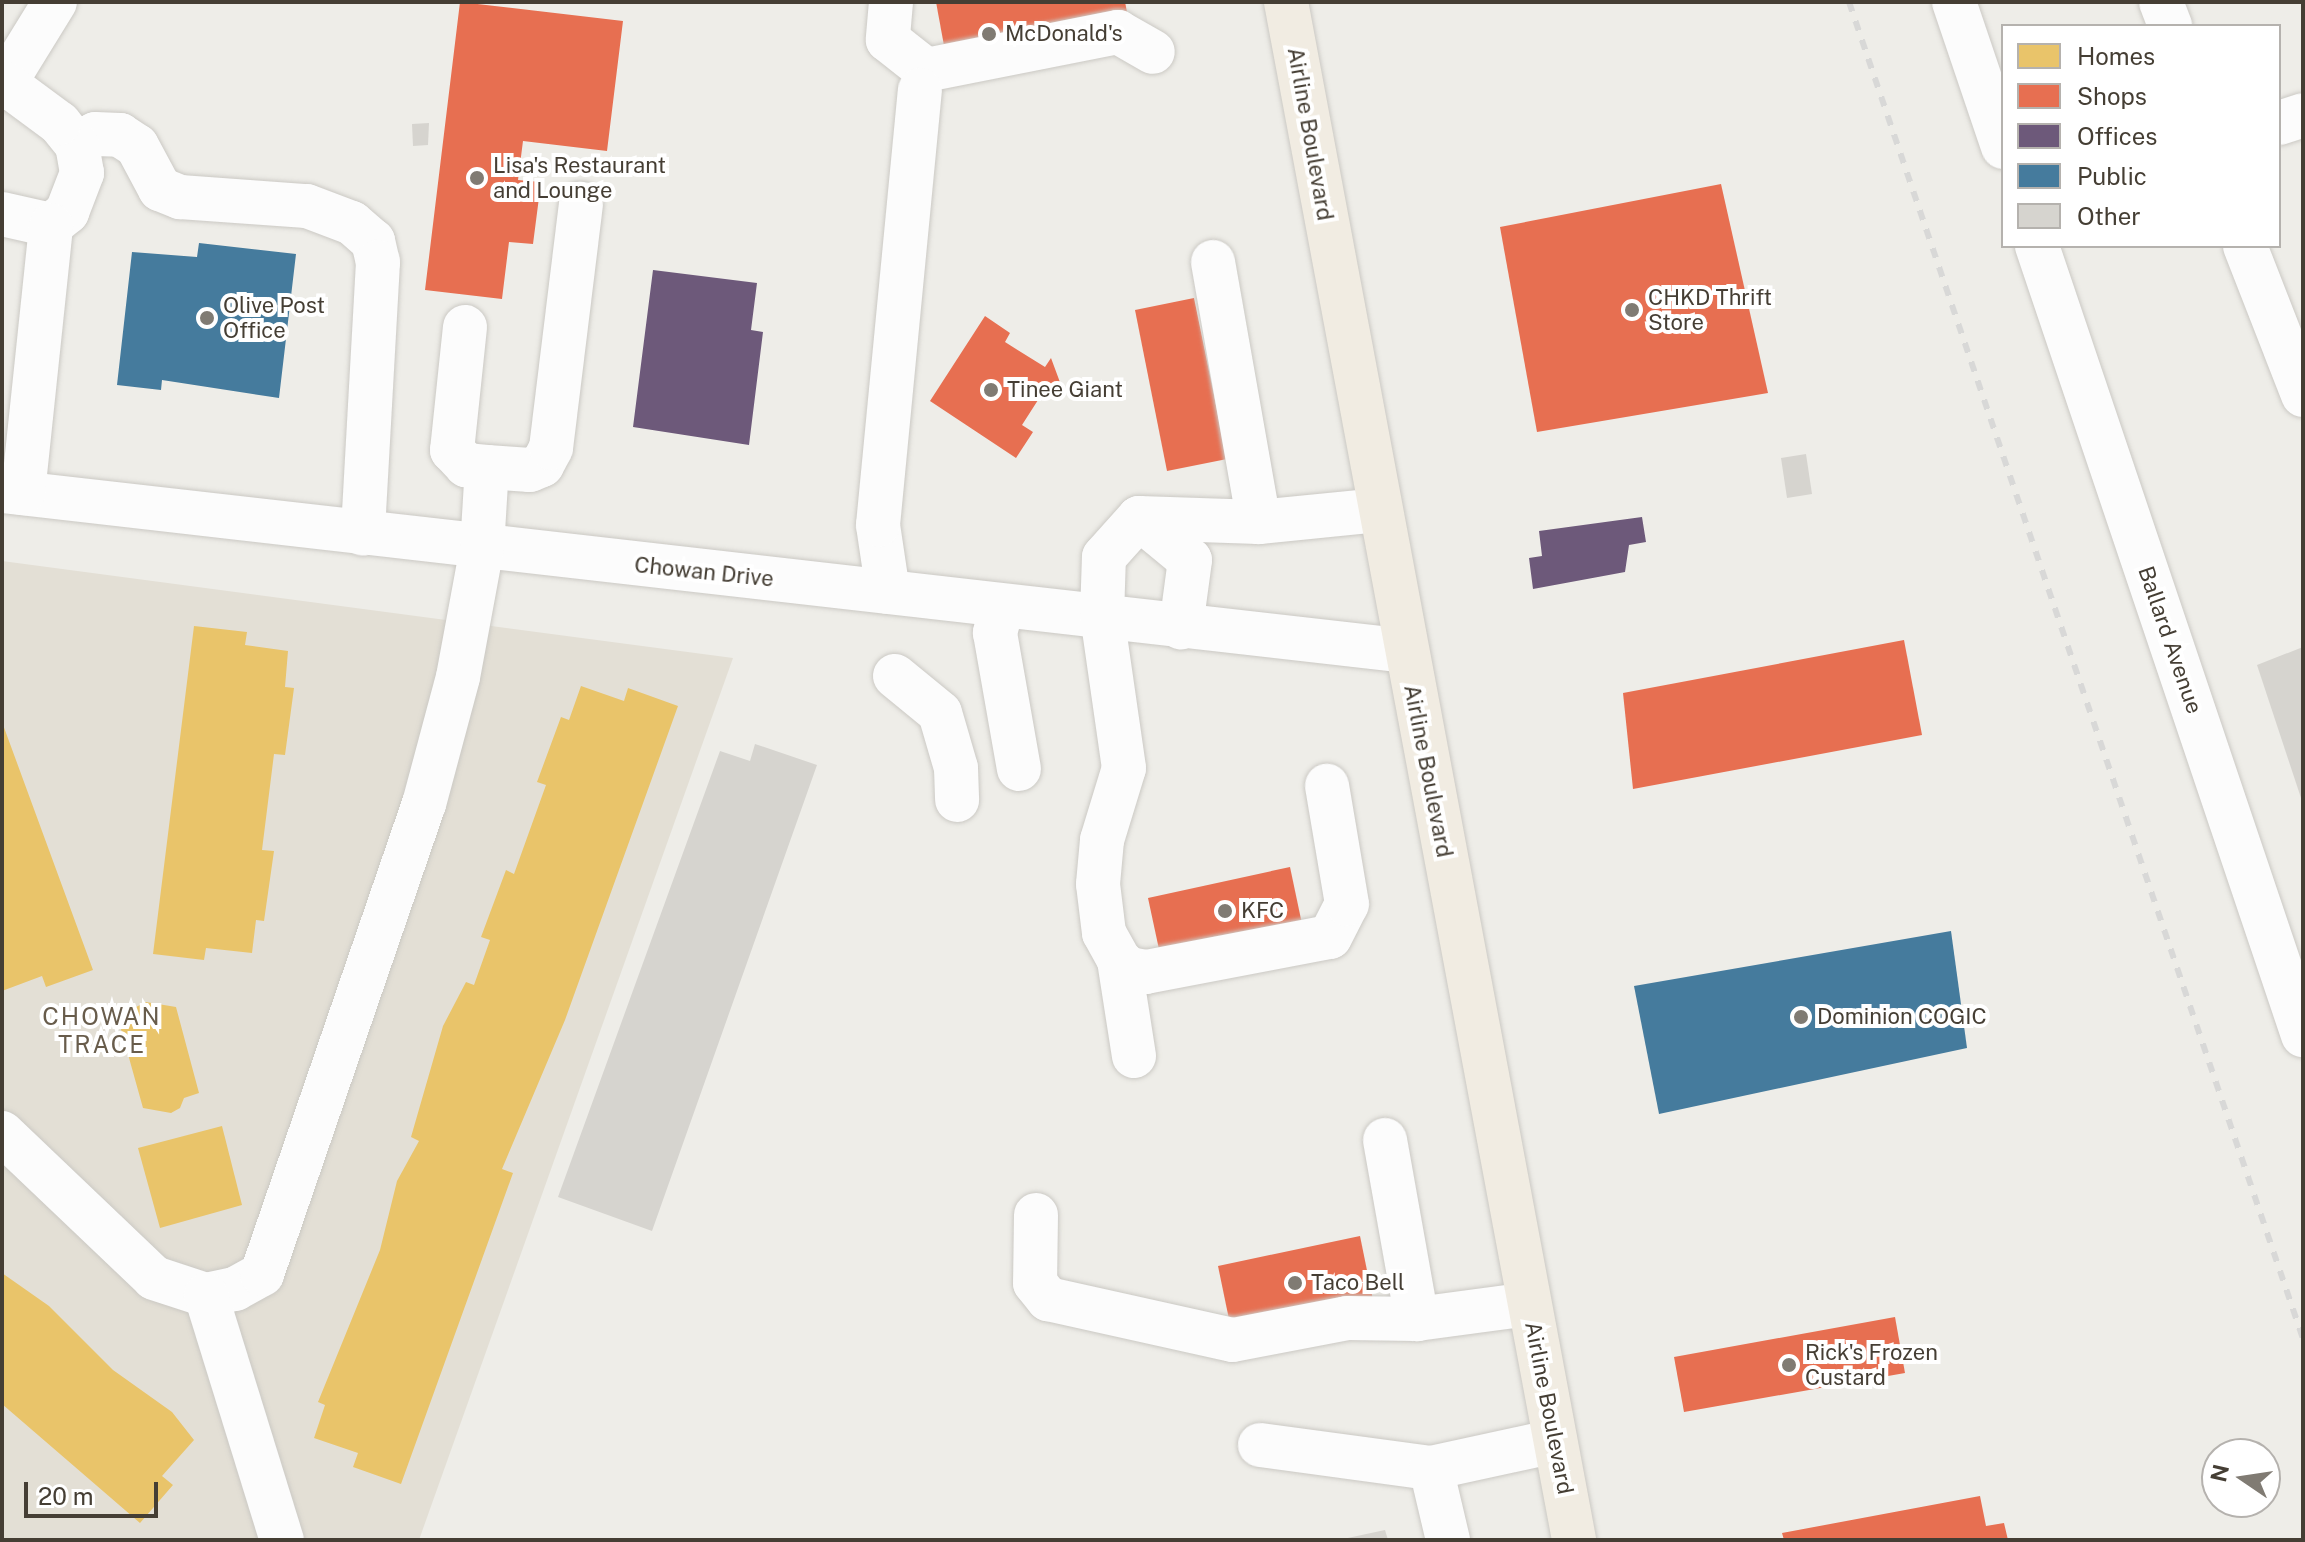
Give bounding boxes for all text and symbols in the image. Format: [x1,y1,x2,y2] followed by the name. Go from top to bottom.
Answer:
[1005,21,1123,47] place label: McDonald's
[2001,24,2281,248] legend
[980,25,998,43] marker: McDonald's
[2077,42,2155,70] text: Homes
[1282,45,1338,223] street label: Airline Boulevard
[2077,82,2147,110] text: Shops
[2077,122,2157,150] text: Offices
[493,152,666,204] place label: Lisa's Restaurant and Lounge
[2077,162,2147,190] text: Public
[468,169,486,187] marker: Lisa's Restaurant and Lounge
[2077,202,2141,230] text: Other
[1648,284,1772,336] place label: CHKD Thrift Store
[223,292,325,344] place label: Olive Post Office
[1623,301,1641,319] marker: CHKD Thrift Store
[198,309,216,327] marker: Olive Post Office
[1007,377,1123,403] place label: Tinee Giant
[982,381,1000,399] marker: Tinee Giant
[633,552,775,592] street label: Chowan Drive
[2132,563,2208,717] street label: Ballard Avenue
[1398,682,1458,860] street label: Airline Boulevard
[1241,898,1284,924] place label: KFC
[1216,902,1234,920] marker: KFC
[42,1003,162,1059] district label: CHOWAN TRACE
[1817,1004,1987,1030] place label: Dominion COGIC
[1792,1008,1810,1026] marker: Dominion COGIC
[1311,1270,1405,1296] place label: Taco Bell
[1286,1274,1304,1292] marker: Taco Bell
[1519,1319,1579,1497] street label: Airline Boulevard
[1805,1339,1938,1390] place label: Rick's Frozen Custard
[1780,1356,1798,1374] marker: Rick's Frozen Custard
[2201,1438,2281,1518] north arrow
[2205,1462,2234,1484] text: N
[28,1466,162,1516] scale bar
[38,1482,94,1510] text: 20 m

